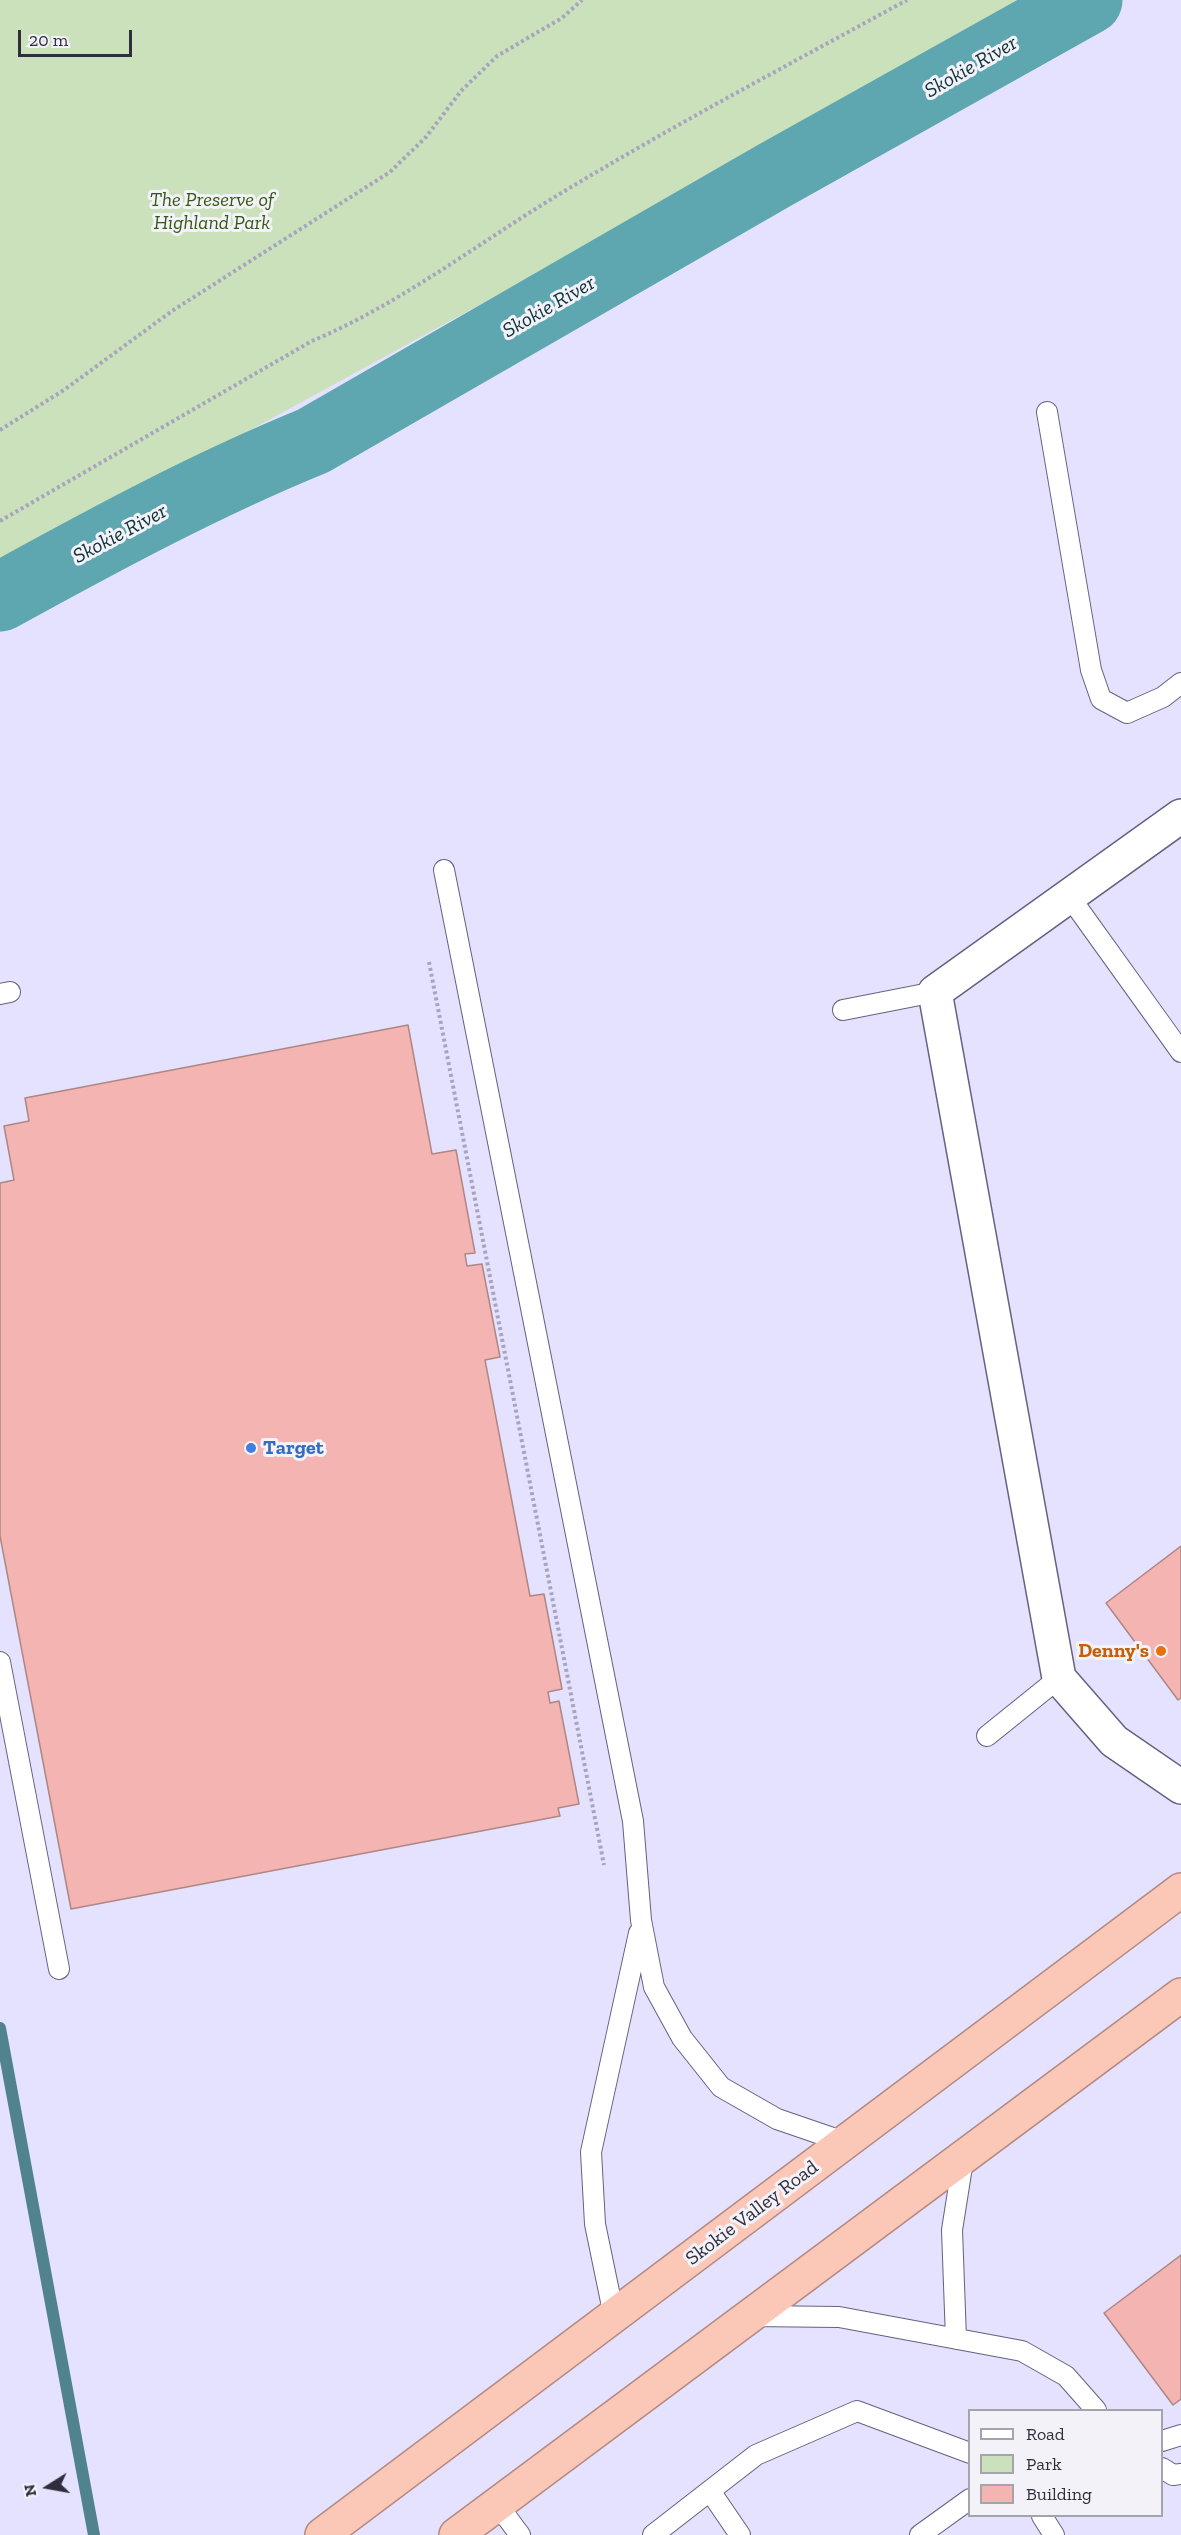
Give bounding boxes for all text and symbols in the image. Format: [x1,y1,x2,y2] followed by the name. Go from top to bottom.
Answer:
[21,18,135,56] scale bar
[29,29,68,51] text: 20 m
[920,30,1022,104] water label: Skokie River
[150,188,274,235] park label: The Preserve of Highland Park
[498,270,600,344] water label: Skokie River
[69,499,171,569] water label: Skokie River
[263,1436,324,1460] place label: Target
[244,1441,258,1455] marker: Target
[1078,1639,1149,1663] place label: Denny's
[1154,1644,1168,1658] marker: Denny's
[681,2155,823,2271] street label: Skokie Valley Road
[968,2409,1163,2517] legend
[1026,2423,1065,2445] text: Road
[1026,2453,1062,2475] text: Park
[18,2457,78,2517] north arrow
[19,2483,40,2498] text: N
[1026,2483,1092,2505] text: Building

